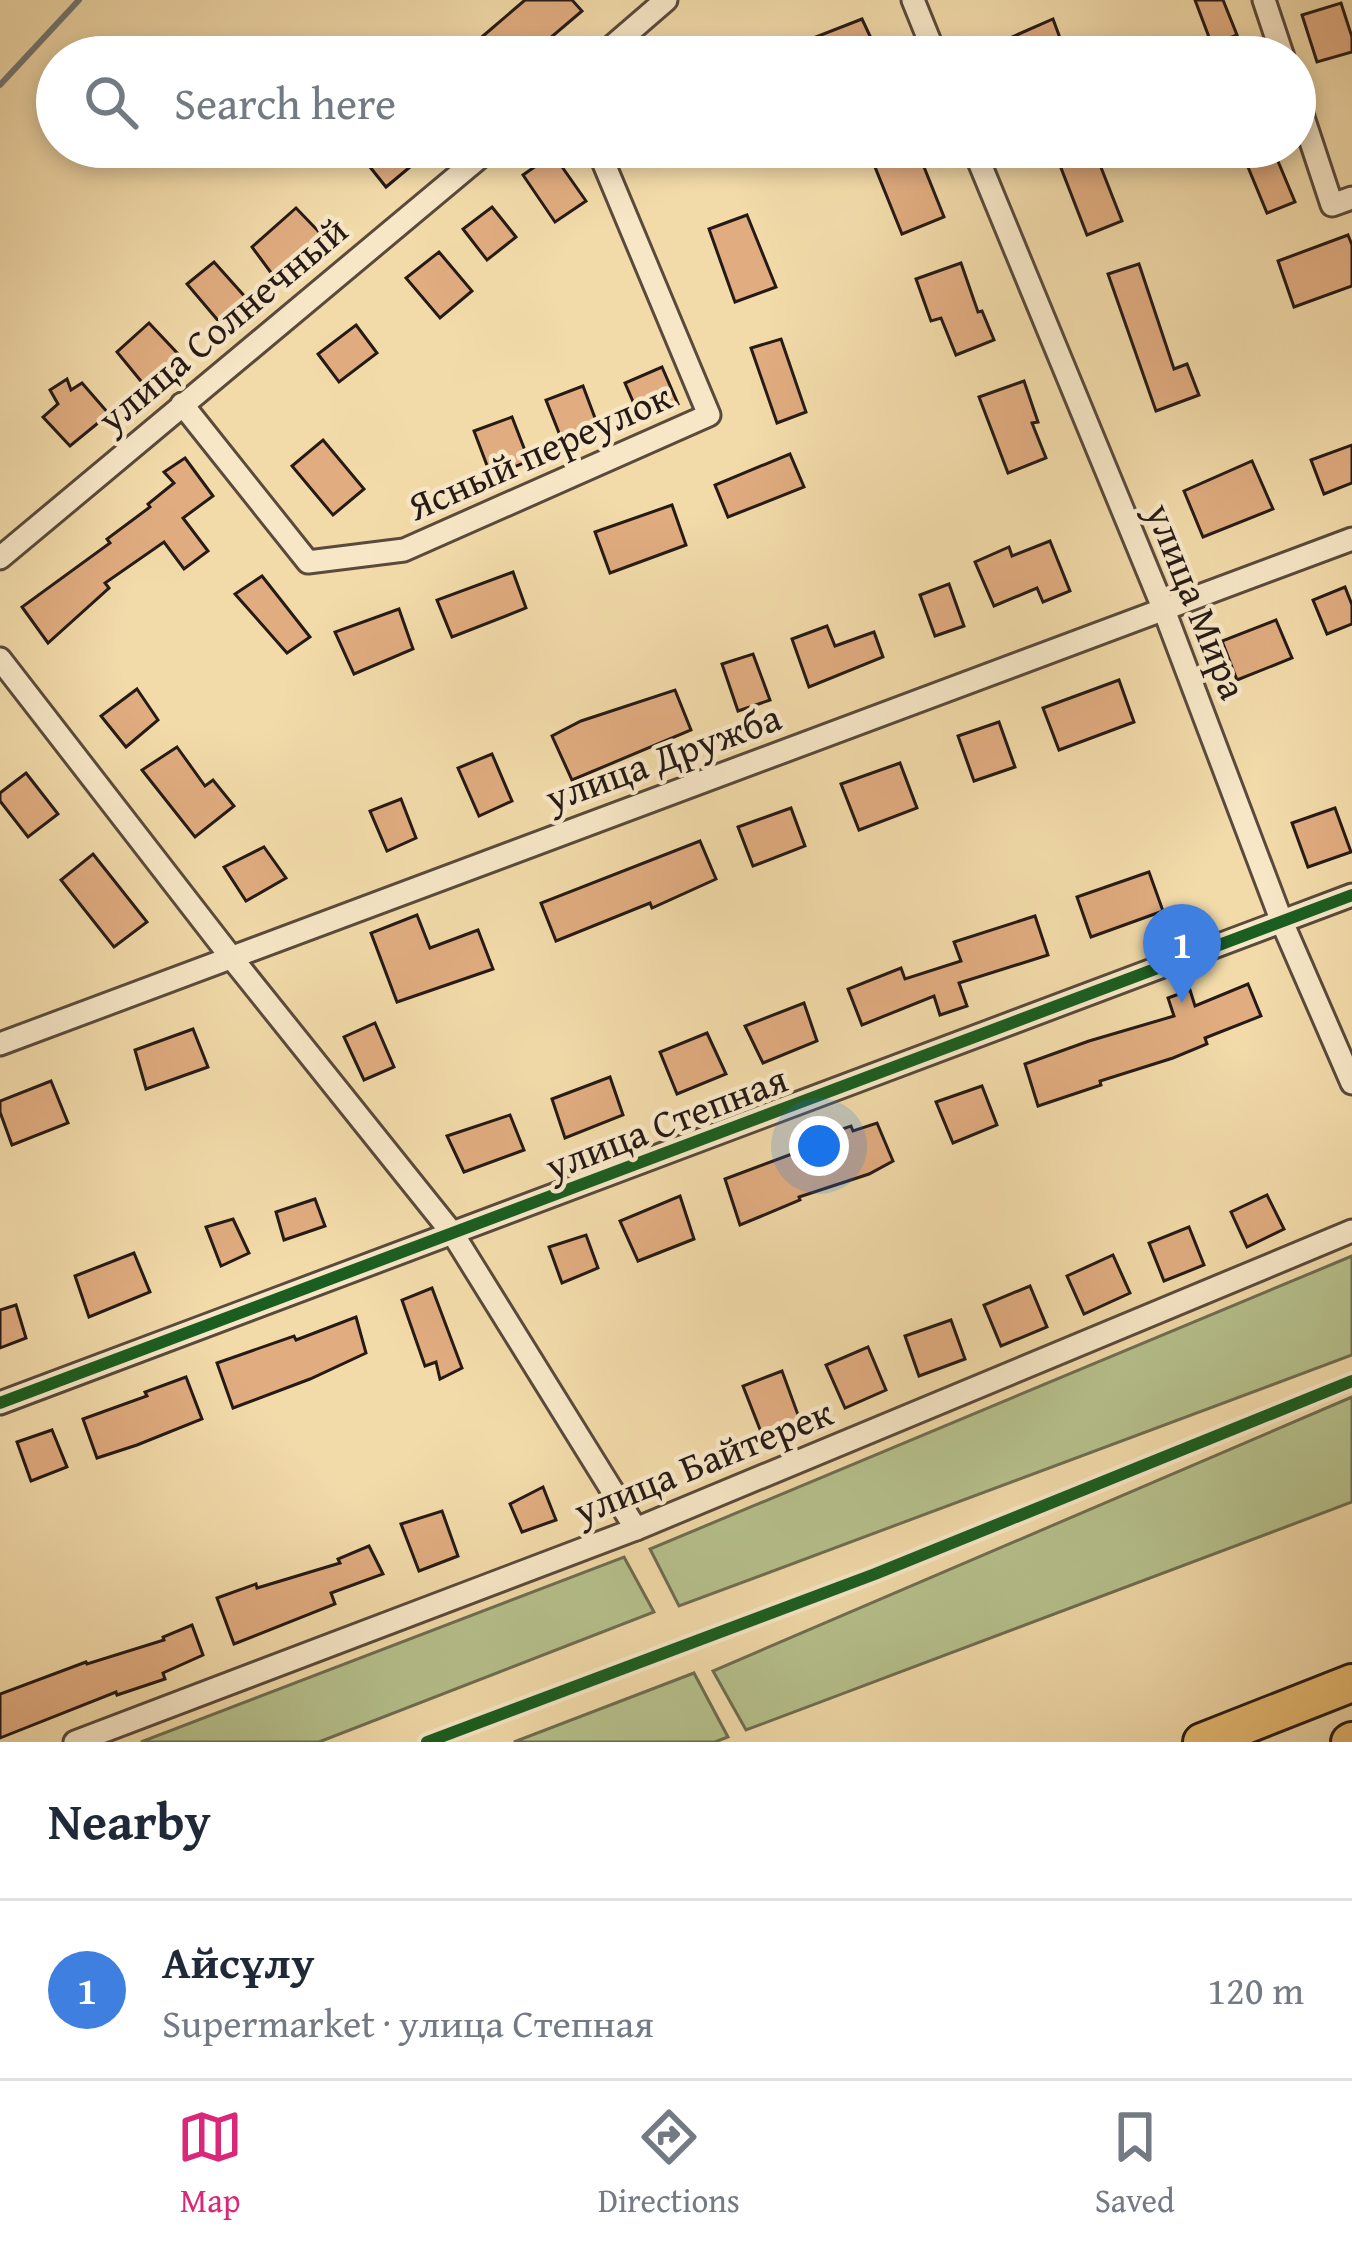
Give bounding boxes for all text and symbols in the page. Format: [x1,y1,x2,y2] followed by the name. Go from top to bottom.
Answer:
[36,36,1316,168] search box
[78,69,144,135] icon: search
[174,70,396,135] text: Search here
[83,202,359,446] street label: улица Солнечный
[397,367,680,535] street label: Ясный переулок
[1132,493,1263,708] street label: улица Мира
[536,687,789,826] street label: улица Дружба
[1143,904,1221,1003] pin: 1
[536,1049,795,1194] street label: улица Степная
[789,1116,849,1176] your location
[564,1382,841,1539] street label: улица Байтерек
[48,1783,211,1858] text: Nearby
[162,1929,314,1994] text: Айсұлу
[77,1961,97,2018] text: 1
[1207,1961,1304,2018] text: 120 m
[162,1994,654,2051] text: Supermarket · улица Степная
[177,2104,243,2224] tab: Map
[598,2104,740,2224] tab: Directions
[1095,2104,1175,2224] tab: Saved

